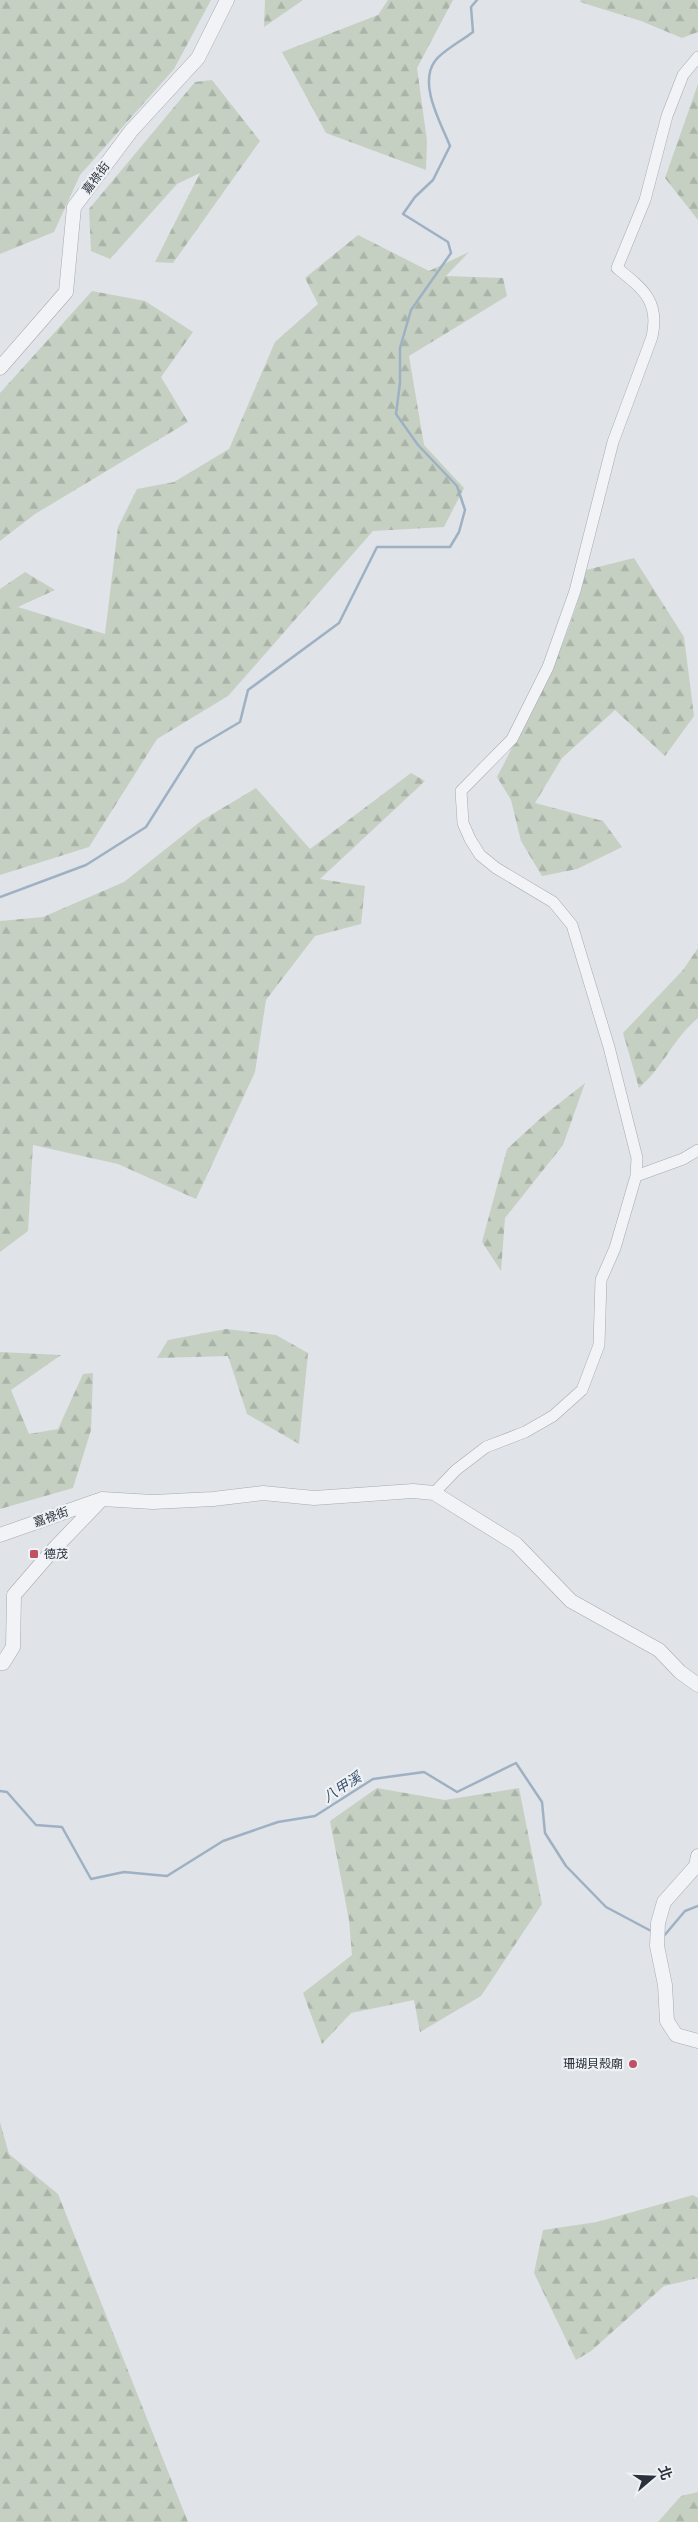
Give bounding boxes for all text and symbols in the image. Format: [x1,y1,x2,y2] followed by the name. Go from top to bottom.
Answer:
[80,159,112,197] street label: 嘉祿街
[32,1505,70,1529] street label: 嘉祿街
[44,1547,68,1561] place label: 德茂
[28,1548,40,1560] marker: 德茂
[320,1768,366,1806] water label: 八甲溪
[563,2057,623,2071] place label: 珊瑚貝殼廟
[627,2058,639,2070] marker: 珊瑚貝殼廟
[628,2452,678,2502] north arrow
[655,2464,675,2482] text: 北

